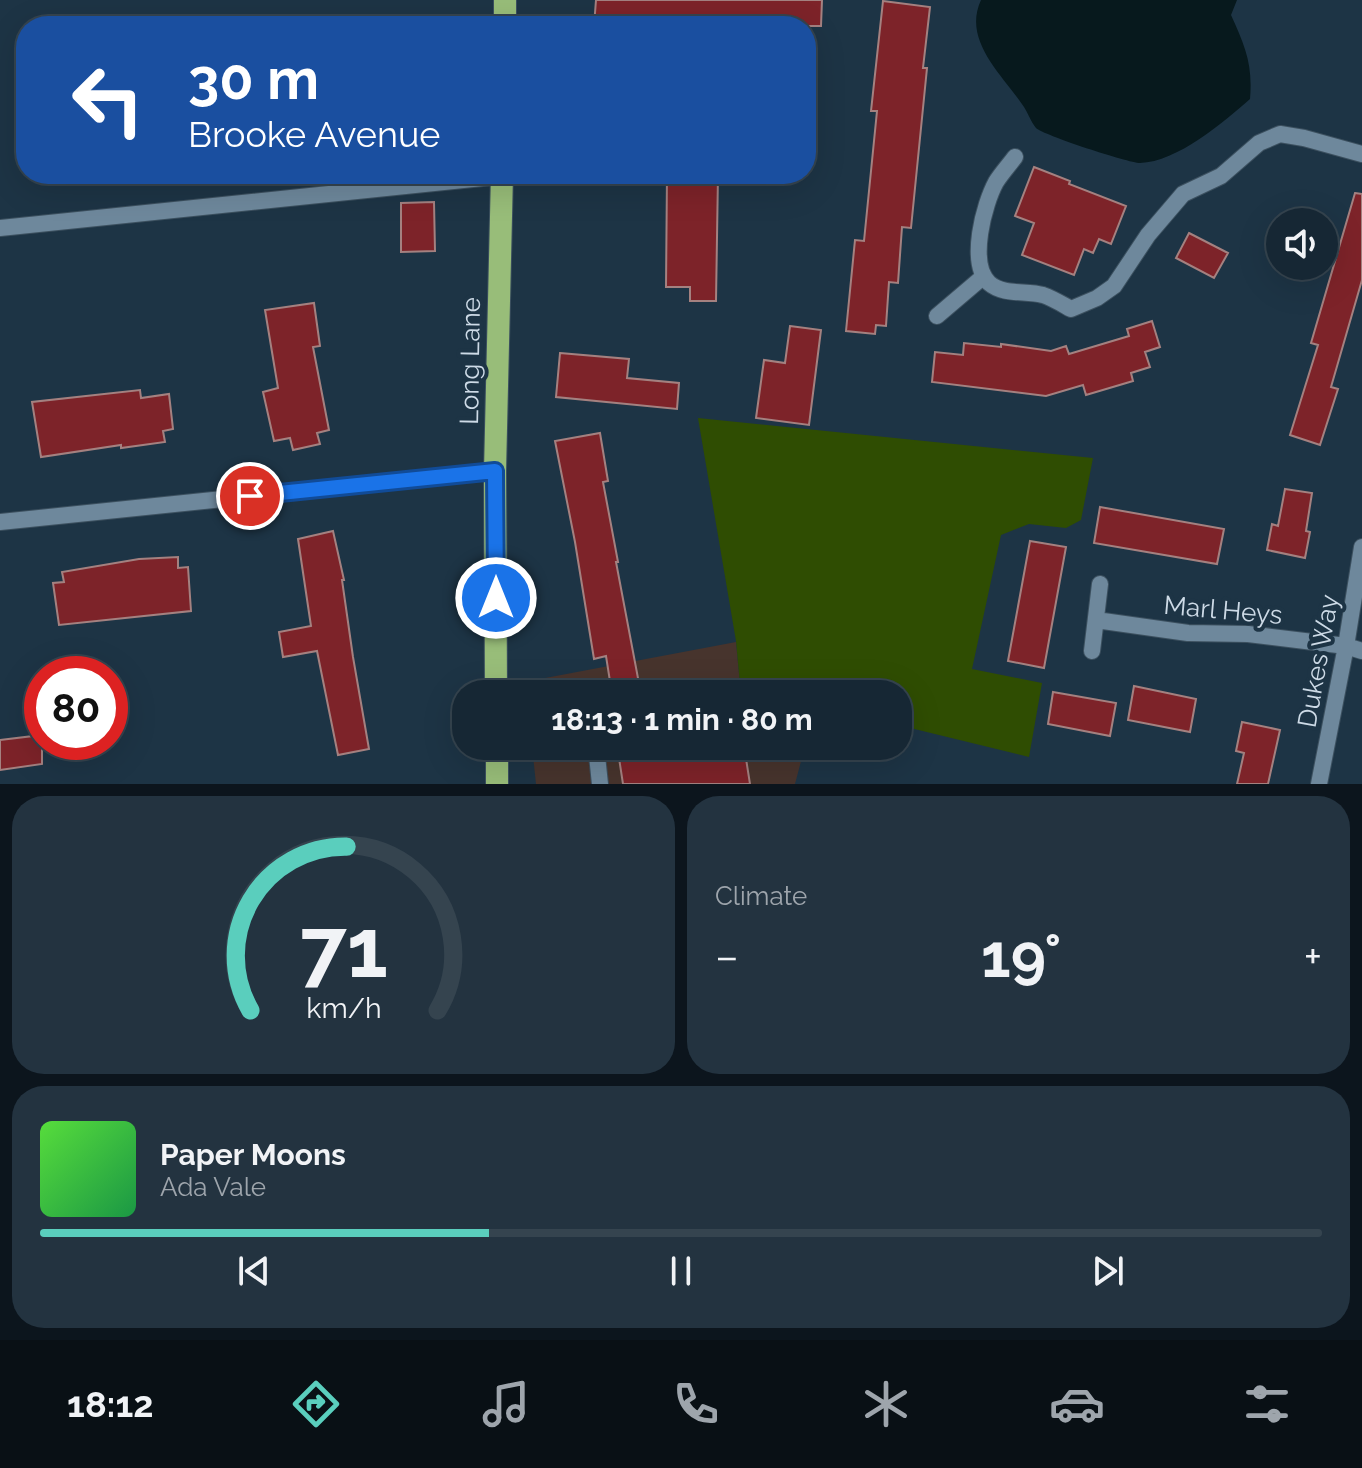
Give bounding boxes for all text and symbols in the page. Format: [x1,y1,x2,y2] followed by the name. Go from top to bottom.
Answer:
[188,46,319,112] text: 30 m
[56,48,160,152] icon: left
[188,113,441,155] text: Brooke Avenue
[1266,208,1338,280] map controls
[1266,208,1338,280] button: sound
[454,297,486,425] street label: Long Lane
[216,462,284,530] pin
[228,474,272,518] icon: arrive
[454,556,538,640] position arrow
[1162,590,1284,630] street label: Marl Heys
[1292,592,1344,730] street label: Dukes Way
[24,656,128,760] speed limit sign: 80
[551,702,813,737] text: 18:13 · 1 min · 80 m
[715,881,807,911] text: Climate
[300,899,387,996] text: 71
[981,921,1061,991] text: 19°
[715,931,739,982] text: −
[1304,931,1322,982] text: +
[306,991,381,1025] text: km/h
[160,1137,346,1172] text: Paper Moons
[160,1172,266,1202] text: Ada Vale
[232,1249,276,1293] icon: previous
[659,1249,703,1293] icon: pause
[1086,1249,1130,1293] icon: next
[288,1376,344,1432] icon: directions
[478,1376,534,1432] icon: music
[668,1376,724,1432] icon: phone
[858,1376,914,1432] icon: climate
[1049,1376,1105,1432] icon: car
[1239,1376,1295,1432] icon: filters
[67,1383,154,1425] text: 18:12

